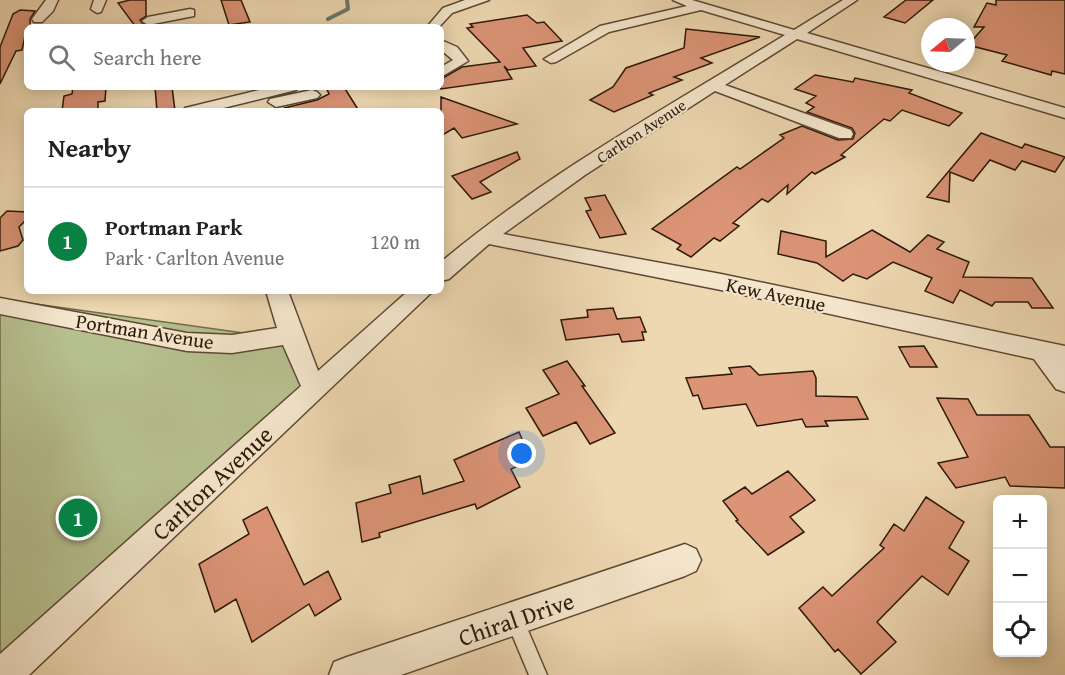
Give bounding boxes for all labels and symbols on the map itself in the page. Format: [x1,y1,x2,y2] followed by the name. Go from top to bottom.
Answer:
[921,18,975,72] north arrow
[591,93,691,169] street label: Carlton Avenue
[723,269,829,319] street label: Kew Avenue
[74,306,216,356] street label: Portman Avenue
[144,418,280,548] street label: Carlton Avenue
[507,439,536,468] your location
[58,496,98,540] pin: 1
[454,583,578,655] street label: Chiral Drive

